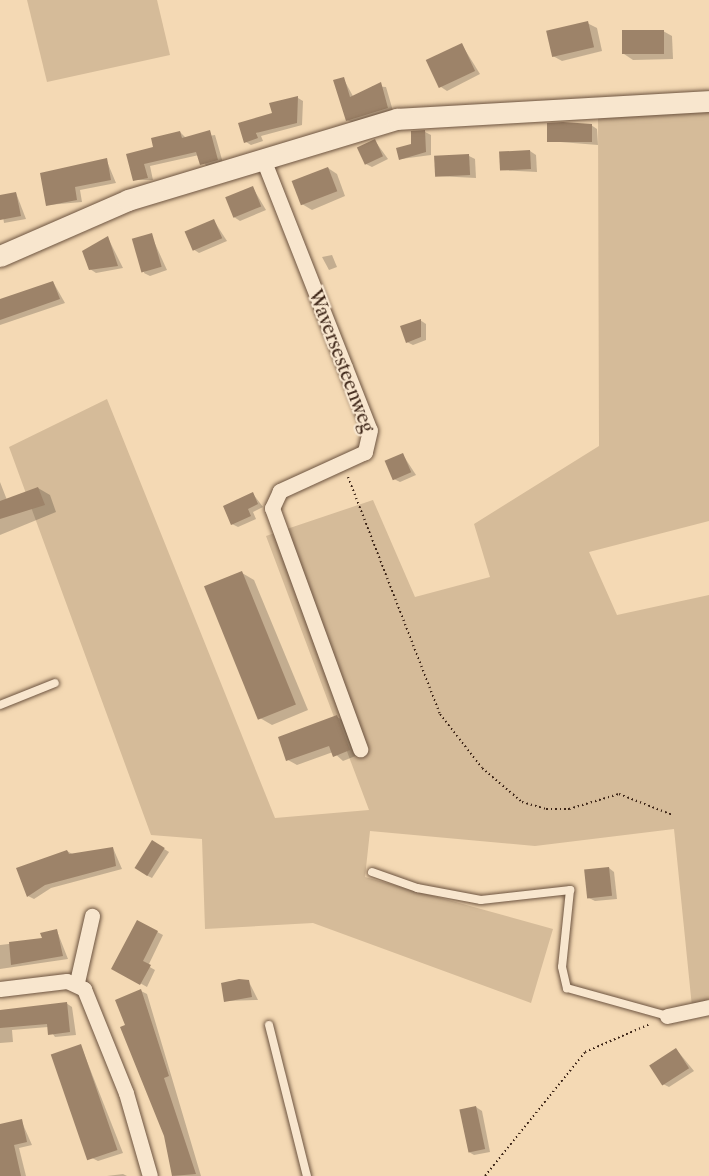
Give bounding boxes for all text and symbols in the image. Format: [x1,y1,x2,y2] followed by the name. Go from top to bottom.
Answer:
[304,287,378,435] street label: Waversesteenweg

